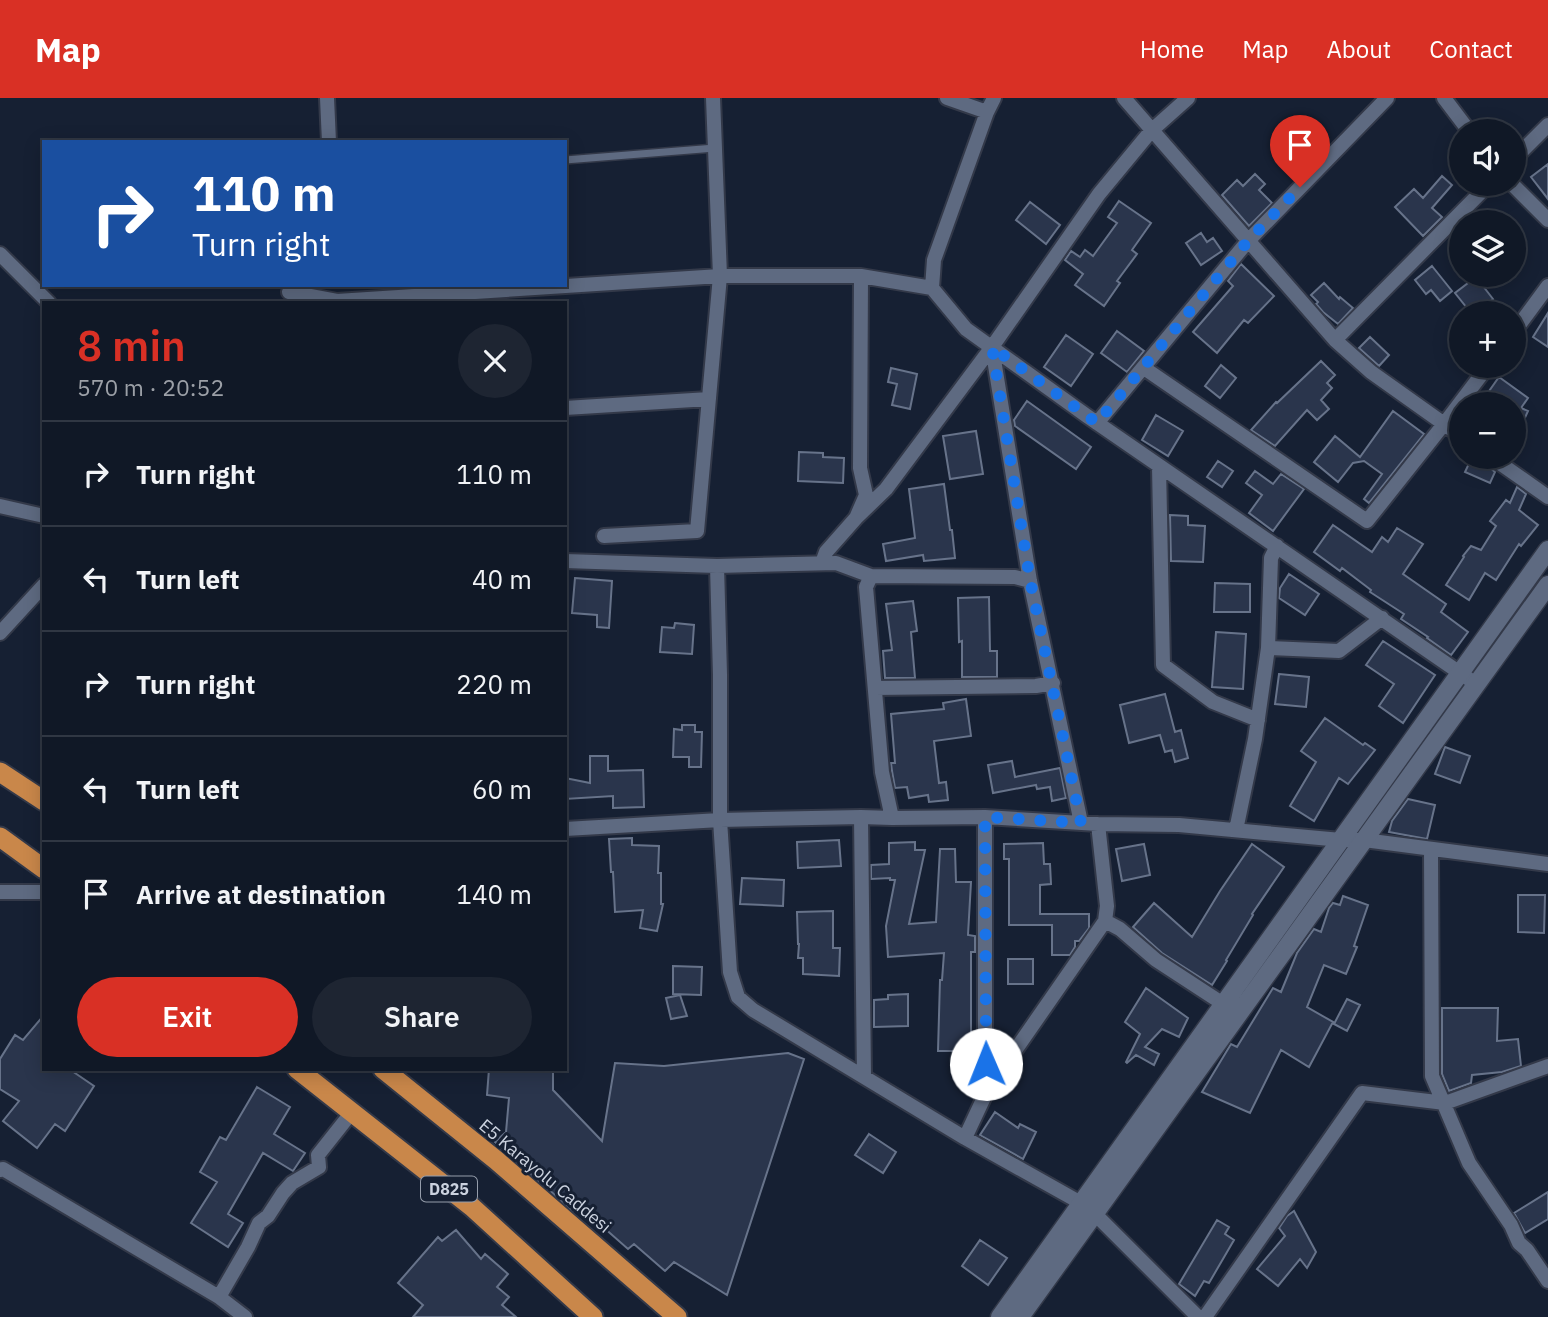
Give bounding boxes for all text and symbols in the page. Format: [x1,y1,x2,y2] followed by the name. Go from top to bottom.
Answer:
[35,28,101,71] text: Map
[1140,33,1204,65] text: Home
[1242,33,1288,65] text: Map
[1326,33,1391,65] text: About
[1429,33,1513,65] text: Contact
[1270,115,1330,187] pin
[1449,119,1526,469] map controls
[1449,119,1526,196] button: sound
[1281,126,1319,164] icon: arrive
[192,161,336,224] text: 110 m
[77,168,168,259] icon: right
[1449,210,1526,287] button: layers
[192,223,330,265] text: Turn right
[1449,301,1526,378] button: +
[77,318,186,373] text: 8 min
[458,324,532,398] button: close
[77,372,224,402] text: 570 m · 20:52
[1449,392,1526,469] button: −
[77,455,115,493] icon: right
[136,457,255,491] text: Turn right
[456,457,532,491] text: 110 m
[77,560,115,598] icon: left
[136,562,239,596] text: Turn left
[472,562,532,596] text: 40 m
[77,665,115,703] icon: right
[136,667,255,701] text: Turn right
[456,667,532,701] text: 220 m
[77,770,115,808] icon: left
[136,772,239,806] text: Turn left
[472,772,532,806] text: 60 m
[77,875,115,913] icon: arrive
[136,877,386,911] text: Arrive at destination
[456,877,532,911] text: 140 m
[77,977,298,1057] button: Exit
[312,977,532,1057] button: Share
[949,1027,1023,1101] position arrow
[475,1114,616,1238] street label: E5 Karayolu Caddesi
[421,1176,477,1202] road number: D825

